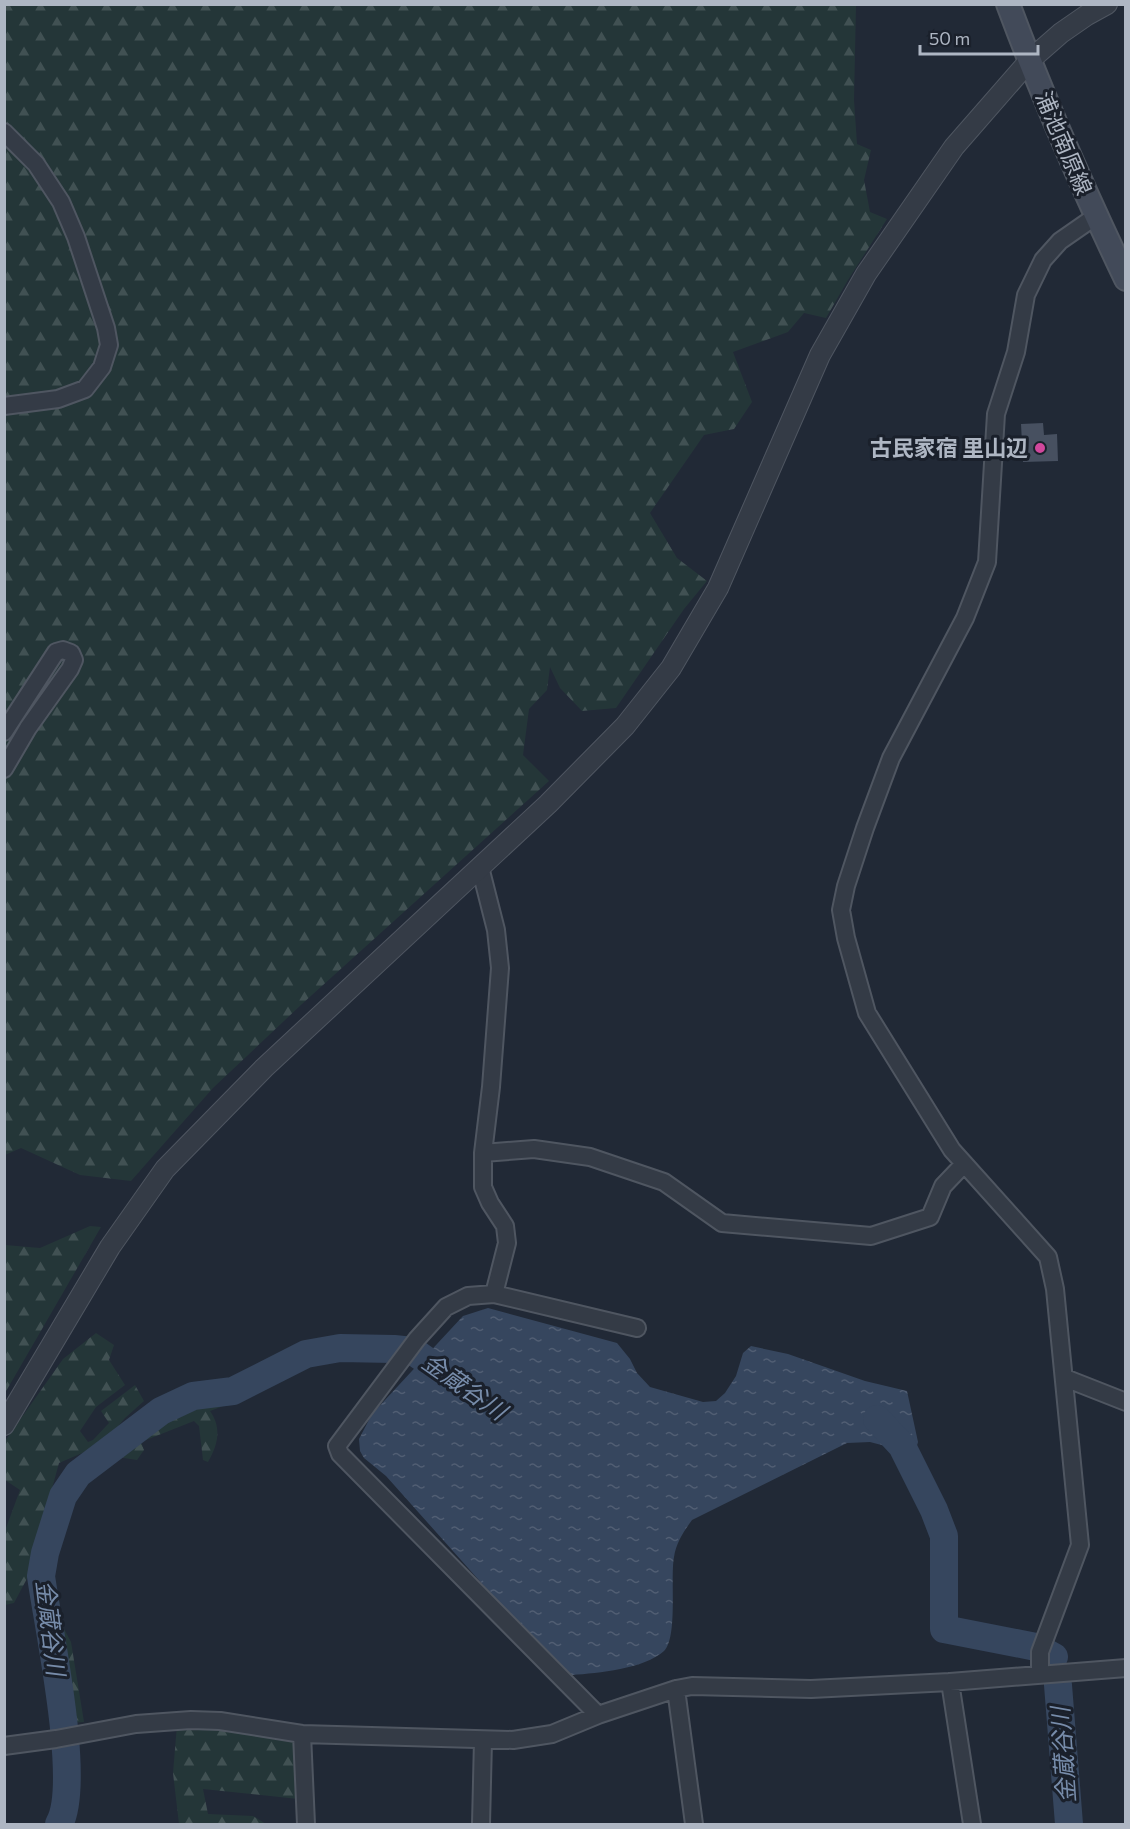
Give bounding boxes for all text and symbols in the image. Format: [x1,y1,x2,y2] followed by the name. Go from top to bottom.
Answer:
[920,18,1038,56] scale bar
[929,27,970,49] text: 50 m
[1031,87,1098,199] street label: 浦池南原線
[870,434,1028,461] place label: 古民家宿 里山辺
[1033,441,1047,455] marker: 古民家宿 里山辺
[417,1346,515,1427] water label: 金蔵谷川
[31,1578,72,1680] water label: 金蔵谷川
[1044,1703,1080,1804] water label: 金蔵谷川

